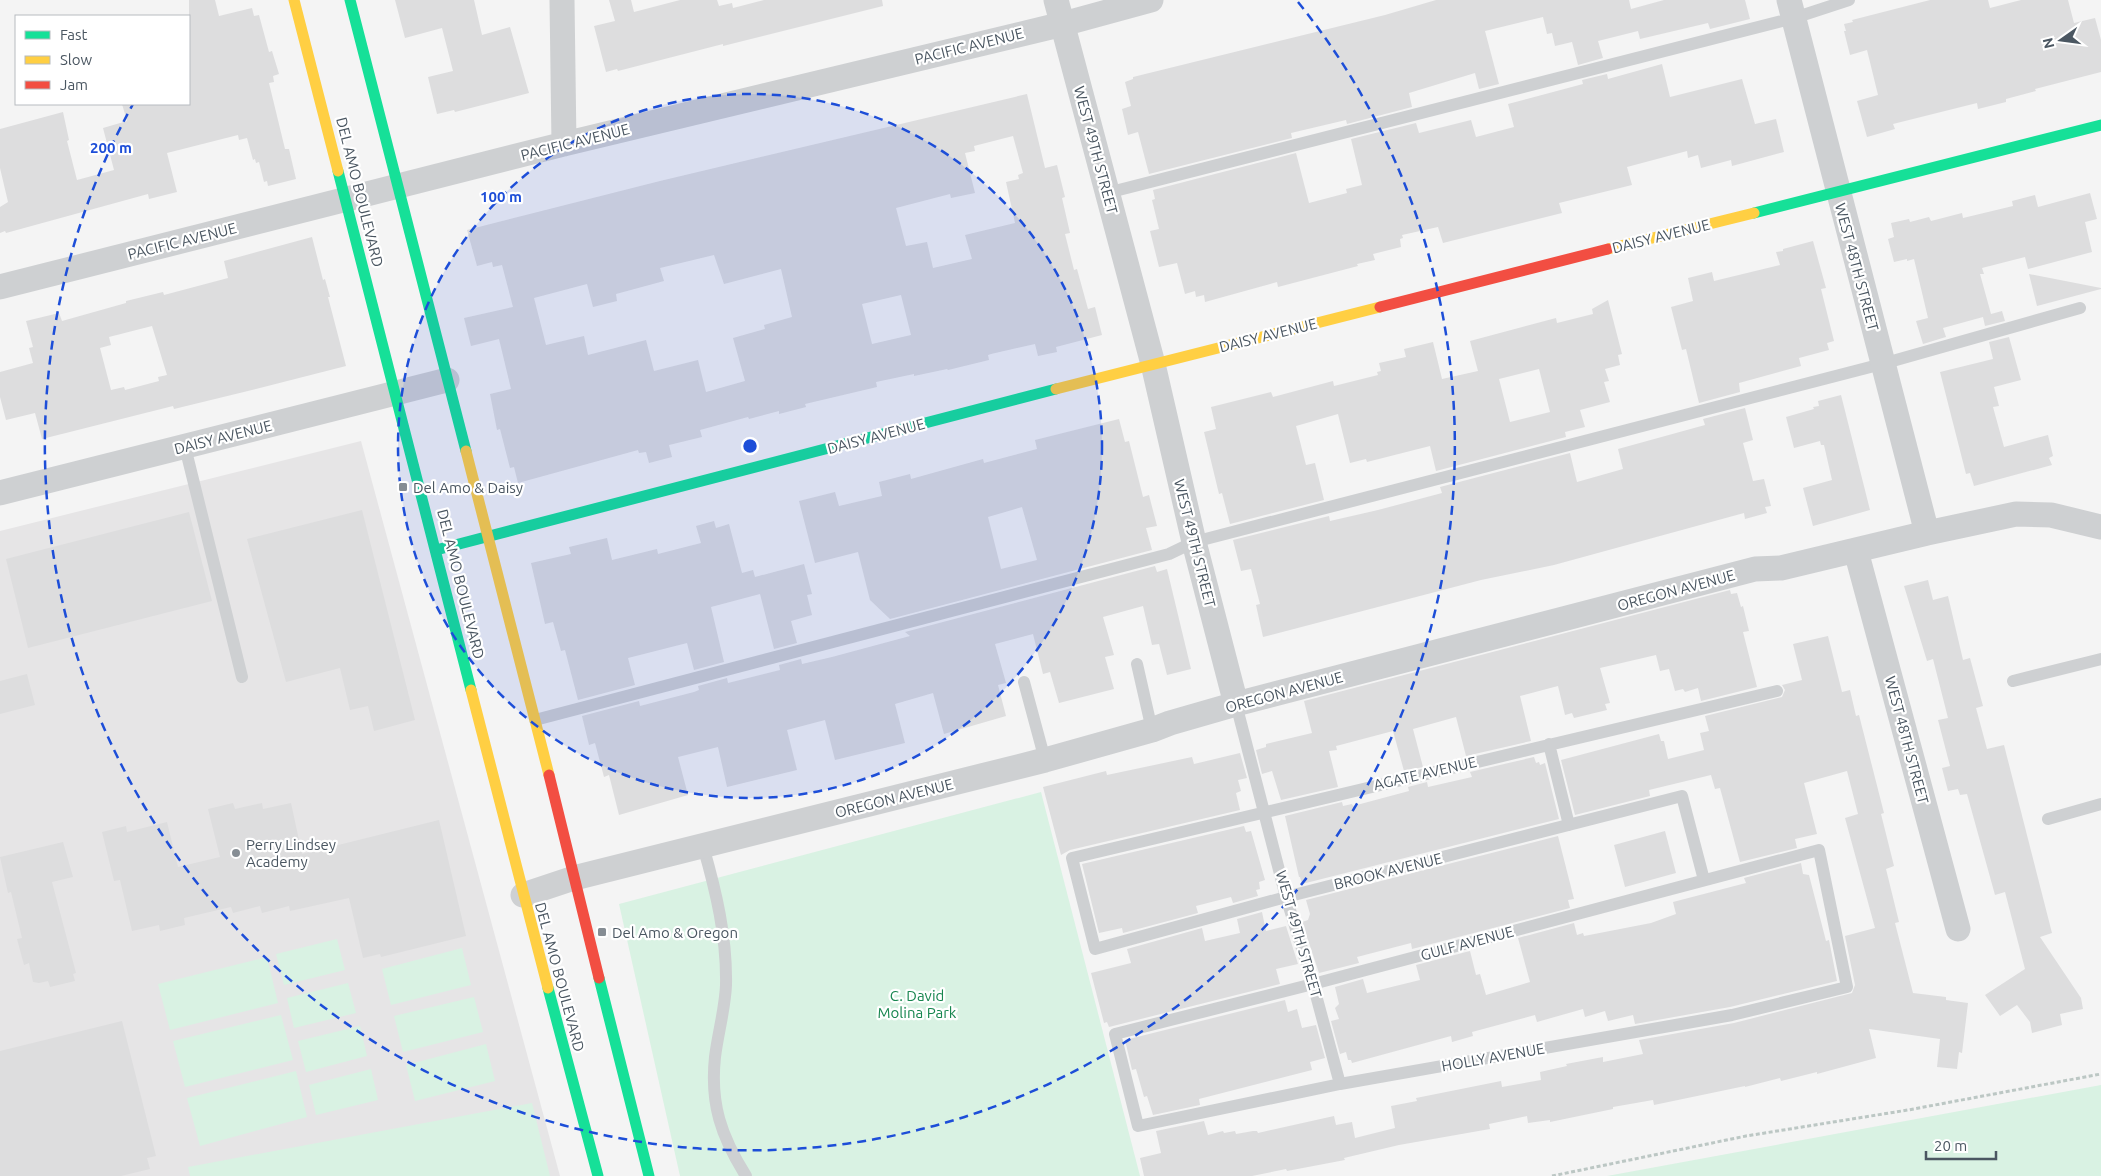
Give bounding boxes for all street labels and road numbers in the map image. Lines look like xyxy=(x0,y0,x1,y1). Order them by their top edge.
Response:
street label: PACIFIC AVENUE xyxy=(913,24,1025,68)
street label: WEST 49TH STREET xyxy=(1071,84,1121,216)
street label: DEL AMO BOULEVARD xyxy=(333,115,387,269)
street label: PACIFIC AVENUE xyxy=(519,120,631,164)
street label: WEST 48TH STREET xyxy=(1832,201,1882,333)
street label: DAISY AVENUE xyxy=(1610,216,1712,256)
street label: PACIFIC AVENUE xyxy=(126,219,238,263)
street label: DAISY AVENUE xyxy=(1217,315,1319,355)
street label: DAISY AVENUE xyxy=(825,415,927,457)
street label: DAISY AVENUE xyxy=(172,417,274,457)
street label: WEST 49TH STREET xyxy=(1171,477,1219,610)
street label: DEL AMO BOULEVARD xyxy=(434,507,488,661)
street label: OREGON AVENUE xyxy=(1615,566,1737,614)
street label: OREGON AVENUE xyxy=(1223,668,1345,716)
street label: WEST 48TH STREET xyxy=(1882,674,1932,806)
street label: AGATE AVENUE xyxy=(1372,753,1478,793)
street label: OREGON AVENUE xyxy=(833,775,955,821)
street label: BROOK AVENUE xyxy=(1332,849,1444,893)
street label: WEST 49TH STREET xyxy=(1273,868,1326,1000)
street label: DEL AMO BOULEVARD xyxy=(532,900,588,1054)
street label: GULF AVENUE xyxy=(1419,922,1515,964)
street label: HOLLY AVENUE xyxy=(1440,1040,1546,1074)

